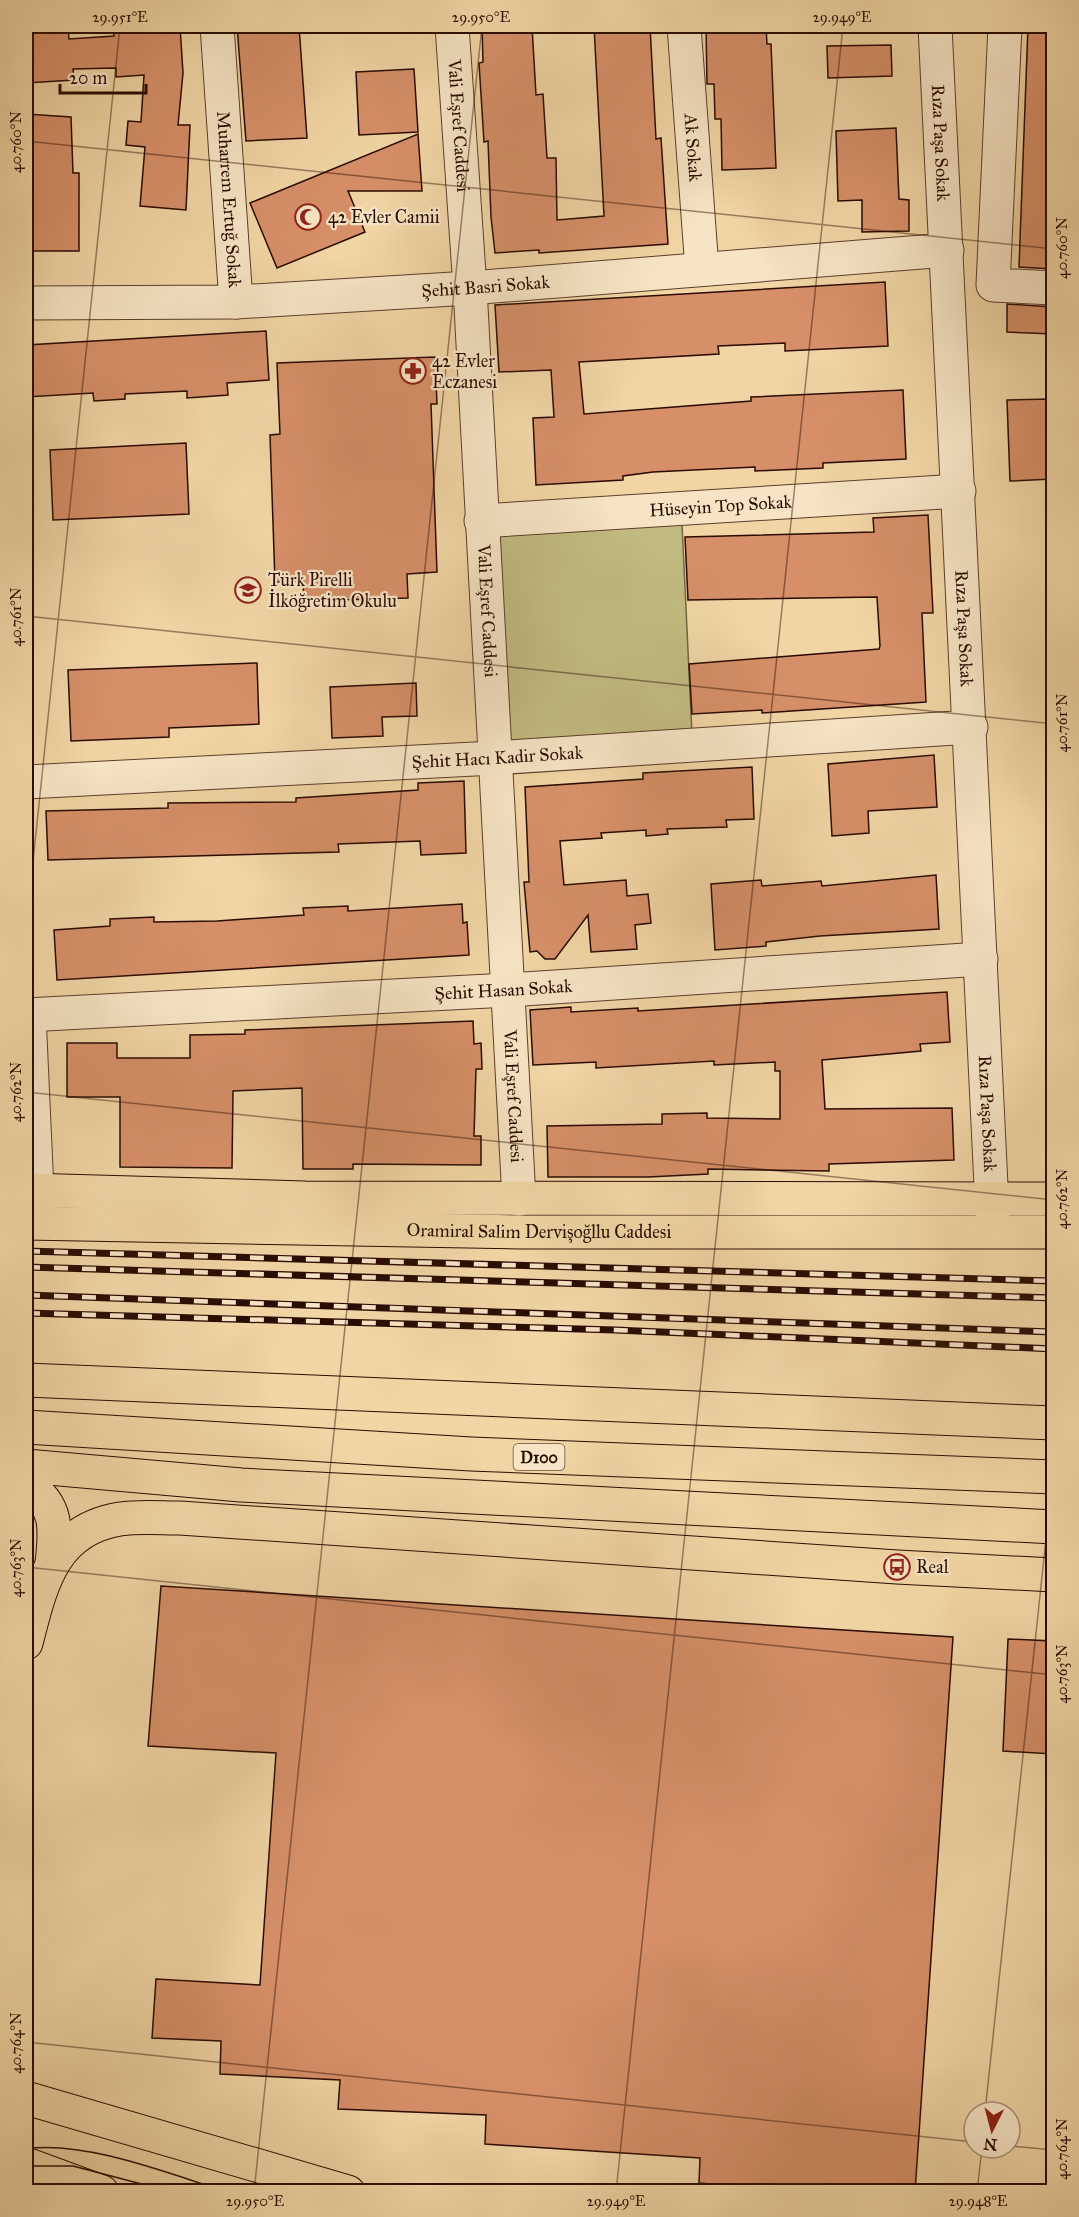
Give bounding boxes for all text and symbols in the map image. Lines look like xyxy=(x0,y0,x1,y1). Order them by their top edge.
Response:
text: 29.951°E xyxy=(92,8,148,26)
text: 29.950°E xyxy=(452,8,511,26)
text: 29.949°E xyxy=(812,8,872,26)
scale bar xyxy=(60,57,146,95)
street label: Vali Eşref Caddesi xyxy=(443,58,474,193)
text: 20 m xyxy=(69,67,107,89)
street label: Rıza Paşa Sokak xyxy=(927,84,954,202)
street label: Muharrem Ertuğ Sokak xyxy=(212,110,246,289)
text: 40.760°N xyxy=(7,111,25,173)
street label: Ak Sokak xyxy=(679,112,707,183)
mosque icon: 42 Evler Camii xyxy=(293,202,323,232)
place label: 42 Evler Camii xyxy=(328,206,440,228)
text: 40.760°N xyxy=(1053,217,1071,279)
street label: Şehit Basri Sokak xyxy=(421,271,551,302)
place label: 42 Evler Eczanesi xyxy=(432,350,497,393)
pharmacy icon: 42 Evler Eczanesi xyxy=(398,356,428,386)
street label: Hüseyin Top Sokak xyxy=(649,490,793,521)
street label: Vali Eşref Caddesi xyxy=(473,543,502,678)
place label: Türk Pirelli İlköğretim Okulu xyxy=(268,569,397,613)
street label: Rıza Paşa Sokak xyxy=(950,569,978,688)
school or university icon: Türk Pirelli İlköğretim Okulu xyxy=(233,575,263,605)
text: 40.761°N xyxy=(7,587,25,646)
text: 40.761°N xyxy=(1053,693,1071,752)
street label: Şehit Hacı Kadir Sokak xyxy=(411,741,584,773)
street label: Şehit Hasan Sokak xyxy=(434,975,573,1005)
street label: Vali Eşref Caddesi xyxy=(499,1028,528,1163)
street label: Rıza Paşa Sokak xyxy=(974,1055,1001,1173)
text: 40.762°N xyxy=(7,1061,25,1122)
text: 40.762°N xyxy=(1053,1168,1071,1229)
street label: Oramiral Salim Dervişoğllu Caddesi xyxy=(406,1219,671,1244)
road number: D100 xyxy=(514,1444,564,1470)
text: 40.763°N xyxy=(7,1538,25,1598)
bus stop icon: Real xyxy=(882,1552,912,1582)
place label: Real xyxy=(916,1556,949,1578)
text: 40.763°N xyxy=(1053,1644,1071,1704)
text: 40.764°N xyxy=(7,2012,25,2074)
north arrow xyxy=(962,2100,1022,2160)
text: 40.764°N xyxy=(1053,2118,1071,2180)
text: N xyxy=(982,2134,998,2155)
text: 29.950°E xyxy=(226,2192,285,2210)
text: 29.949°E xyxy=(586,2192,646,2210)
text: 29.948°E xyxy=(948,2192,1008,2210)

